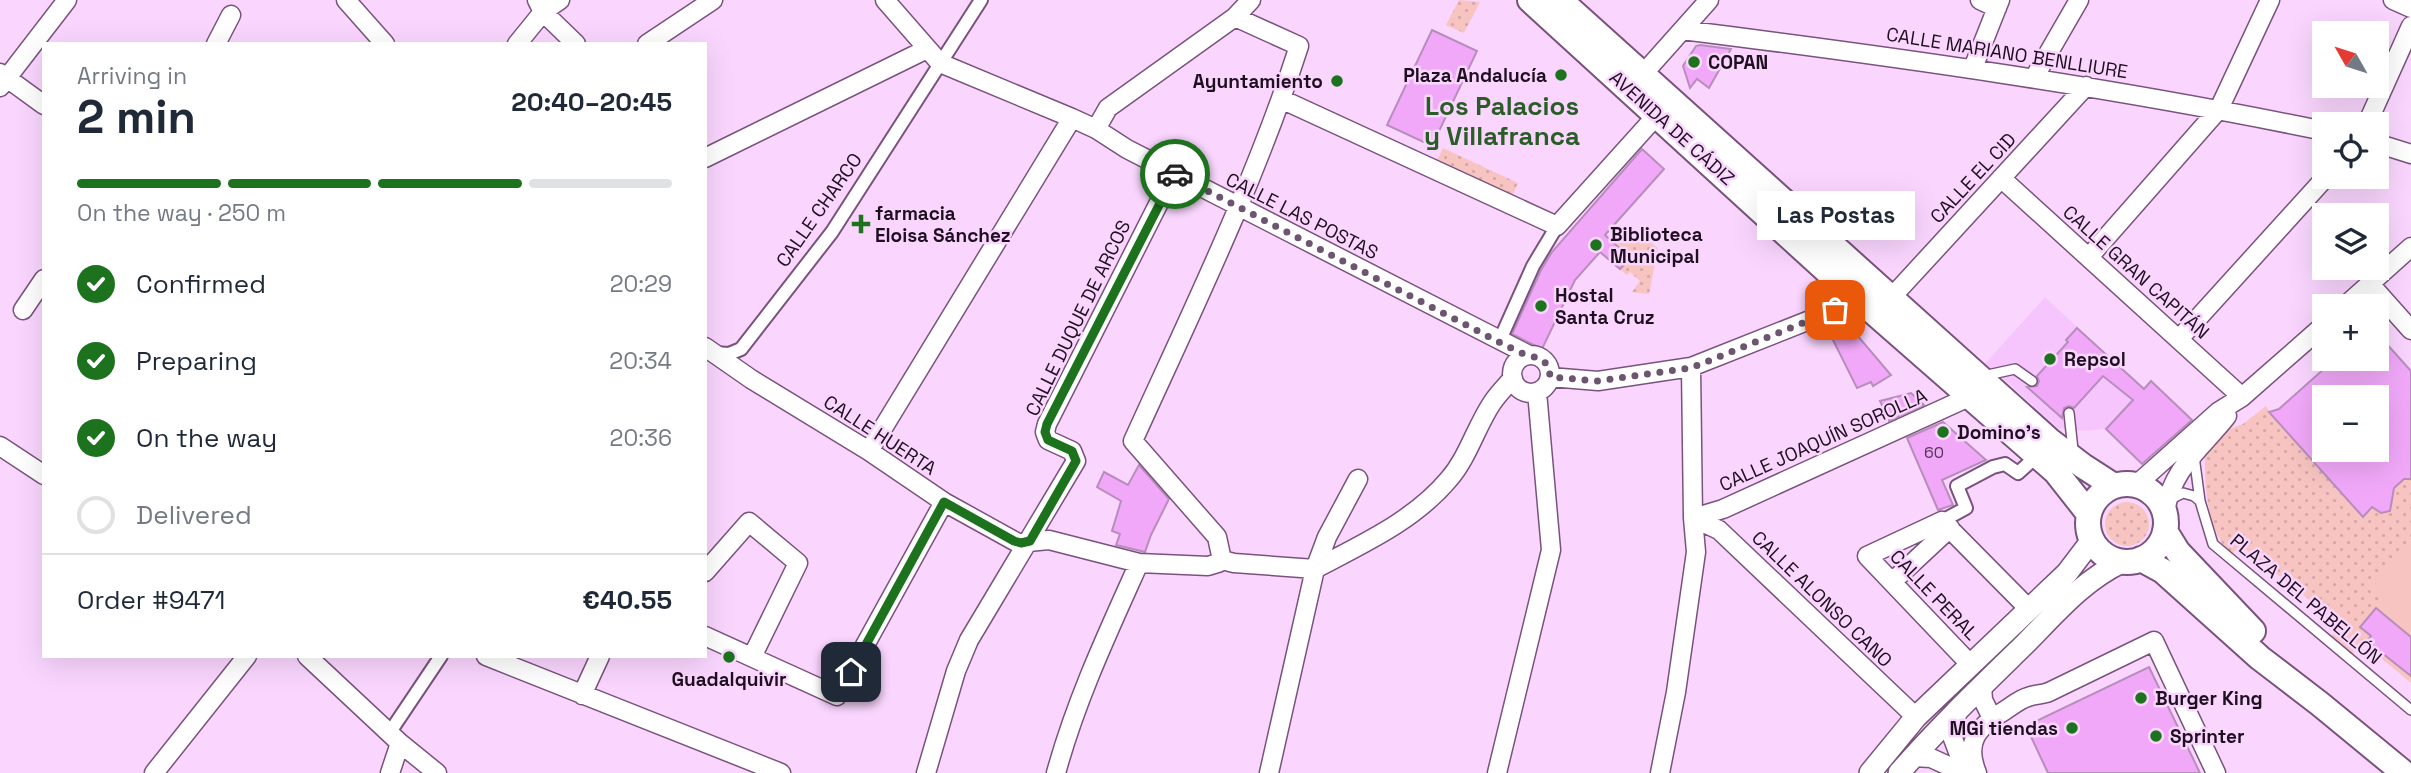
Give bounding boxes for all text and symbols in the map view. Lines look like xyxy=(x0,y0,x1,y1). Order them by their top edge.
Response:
north arrow xyxy=(2312,21,2389,98)
map controls xyxy=(2312,21,2389,462)
street label: CALLE MARIANO BENLLIURE xyxy=(1884,22,2130,84)
place label: COPAN xyxy=(1708,50,1768,75)
marker: COPAN xyxy=(1686,54,1702,70)
text: Arriving in xyxy=(77,61,187,91)
place label: Plaza Andalucía xyxy=(1403,63,1547,88)
street label: AVENIDA DE CÁDIZ xyxy=(1604,65,1740,191)
marker: Plaza Andalucía xyxy=(1553,67,1569,83)
place label: Ayuntamiento xyxy=(1193,69,1323,94)
marker: Ayuntamiento xyxy=(1329,73,1345,89)
text: 20:40–20:45 xyxy=(511,85,672,119)
text: 2 min xyxy=(77,88,196,146)
district label: Los Palacios y Villafranca xyxy=(1424,89,1580,153)
button: locate xyxy=(2312,112,2389,189)
street label: CALLE EL CID xyxy=(1925,127,2021,229)
courier xyxy=(1140,139,1210,209)
street label: CALLE CHARCO xyxy=(770,148,868,272)
icon: car xyxy=(1156,155,1194,193)
street label: CALLE LAS POSTAS xyxy=(1222,167,1382,265)
callout: Las Postas xyxy=(1756,191,1914,240)
text: On the way · 250 m xyxy=(77,198,286,228)
text: Las Postas xyxy=(1777,200,1895,230)
street label: CALLE GRAN CAPITÁN xyxy=(2057,200,2215,344)
place label: farmacia Eloisa Sánchez xyxy=(875,201,1011,248)
button: layers xyxy=(2312,203,2389,280)
marker: farmacia Eloisa Sánchez xyxy=(853,216,869,232)
street label: CALLE DUQUE DE ARCOS xyxy=(1020,216,1136,420)
place label: Biblioteca Municipal xyxy=(1610,222,1703,269)
marker: Biblioteca Municipal xyxy=(1588,237,1604,253)
icon: check xyxy=(77,265,115,303)
text: Confirmed xyxy=(136,267,266,301)
text: 20:29 xyxy=(610,269,672,299)
pin xyxy=(1805,280,1865,340)
place label: Hostal Santa Cruz xyxy=(1555,283,1655,330)
icon: bag xyxy=(1816,291,1854,329)
button: + xyxy=(2312,294,2389,371)
marker: Hostal Santa Cruz xyxy=(1533,298,1549,314)
icon: check xyxy=(77,342,115,380)
text: Preparing xyxy=(136,344,257,378)
text: 20:34 xyxy=(609,346,672,376)
place label: Repsol xyxy=(2064,347,2126,372)
marker: Repsol xyxy=(2042,351,2058,367)
street label: CALLE JOAQUÍN SOROLLA xyxy=(1715,383,1931,497)
button: − xyxy=(2312,385,2389,462)
street label: CALLE HUERTA xyxy=(819,389,941,481)
icon: check xyxy=(77,419,115,457)
place label: Domino's xyxy=(1957,420,2041,445)
text: On the way xyxy=(136,421,277,455)
text: 20:36 xyxy=(610,423,672,453)
marker: Domino's xyxy=(1935,424,1951,440)
house number: 60 xyxy=(1924,442,1944,463)
text: Delivered xyxy=(136,498,252,532)
street label: CALLE ALONSO CANO xyxy=(1746,525,1898,673)
street label: PLAZA DEL PABELLÓN xyxy=(2225,528,2387,670)
street label: CALLE PERAL xyxy=(1884,544,1984,646)
text: Order #9471 xyxy=(77,583,225,617)
text: €40.55 xyxy=(582,583,672,617)
pin xyxy=(821,642,881,702)
marker: Guadalquivir xyxy=(721,649,737,665)
icon: home xyxy=(832,653,870,691)
place label: Guadalquivir xyxy=(671,667,787,692)
place label: Burger King xyxy=(2155,686,2263,711)
marker: Burger King xyxy=(2133,690,2149,706)
place label: MGi tiendas xyxy=(1949,716,2058,741)
marker: MGi tiendas xyxy=(2064,720,2080,736)
place label: Sprinter xyxy=(2170,724,2244,749)
marker: Sprinter xyxy=(2148,728,2164,744)

